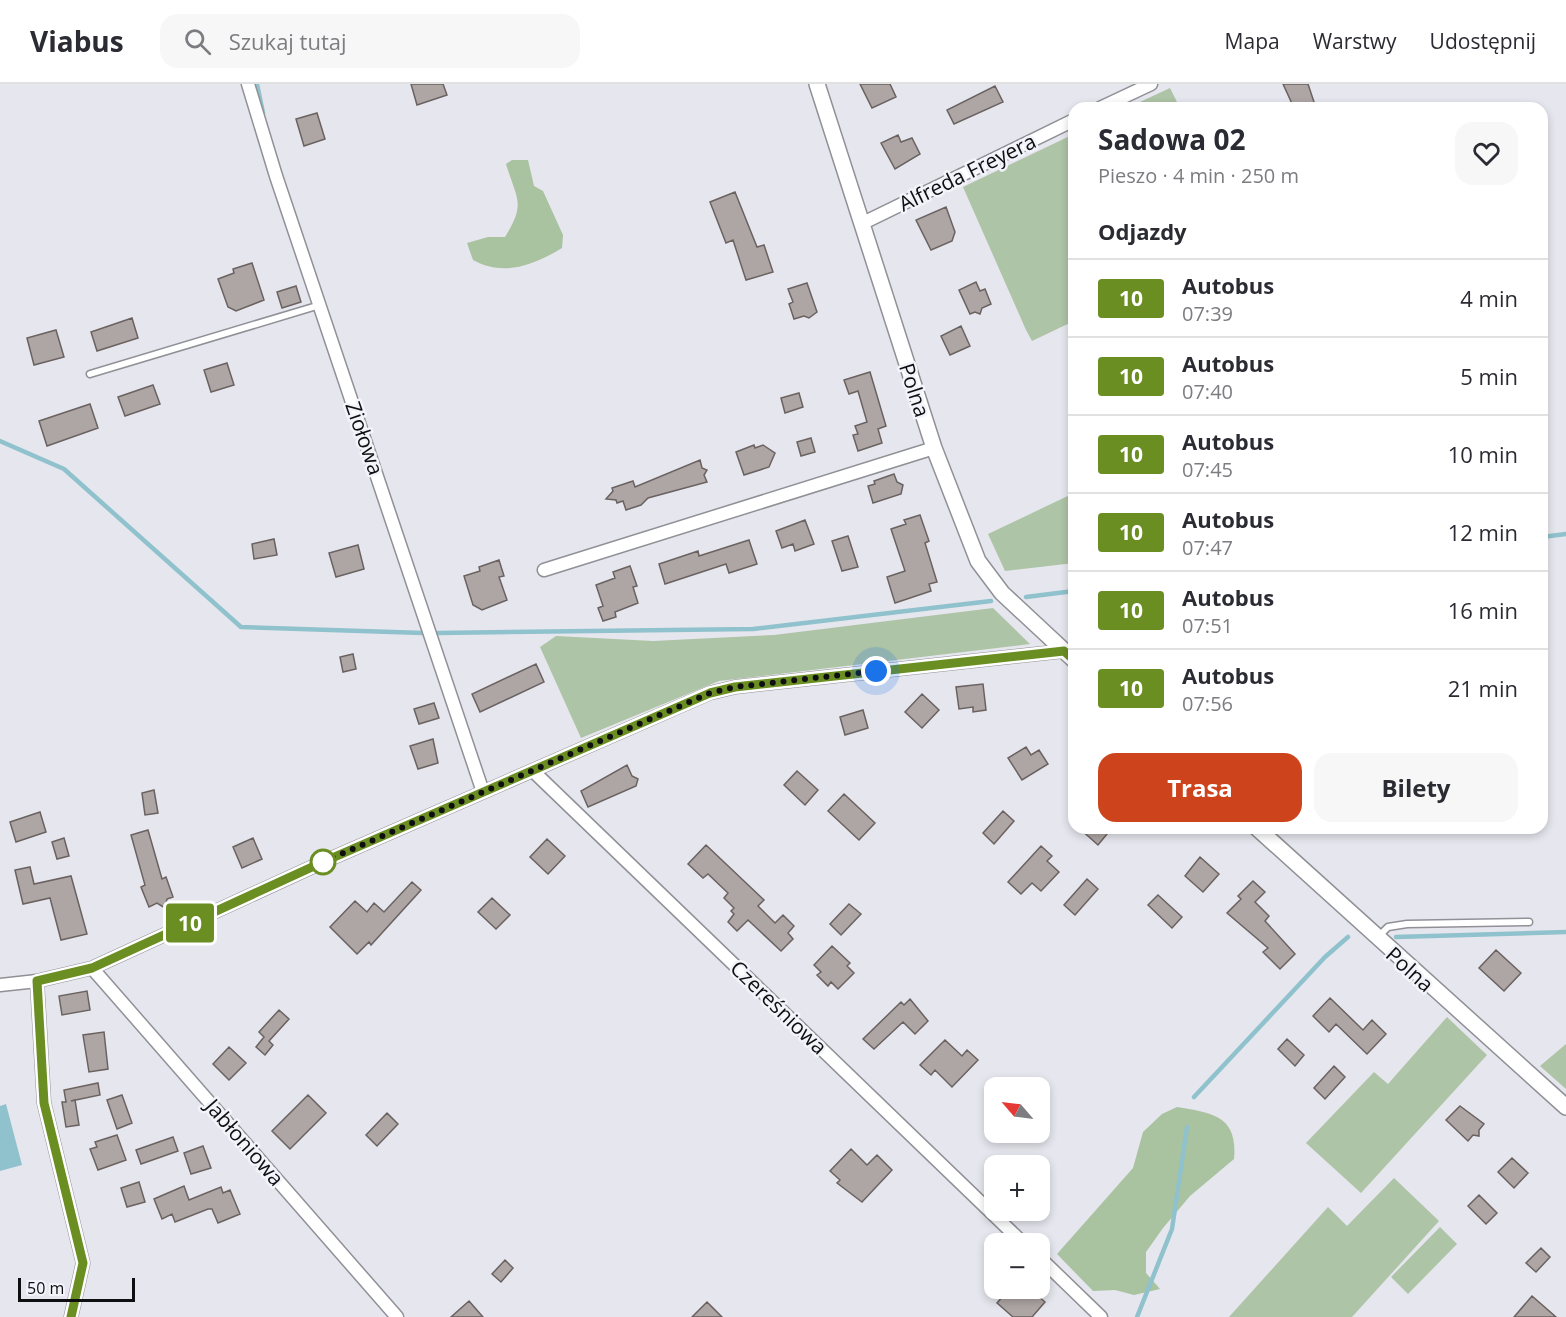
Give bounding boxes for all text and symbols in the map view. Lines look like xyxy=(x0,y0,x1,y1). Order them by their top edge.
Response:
search box xyxy=(160,14,580,68)
text: Viabus xyxy=(30,22,124,60)
icon: search xyxy=(181,25,214,58)
text: Szukaj tutaj xyxy=(229,26,347,56)
text: Mapa xyxy=(1225,27,1280,55)
text: Warstwy xyxy=(1313,27,1397,55)
text: Udostępnij xyxy=(1430,27,1536,55)
text: Sadowa 02 xyxy=(1098,120,1246,158)
button: heart xyxy=(1455,122,1518,185)
street label: Alfreda Freyera xyxy=(894,127,1040,217)
text: Pieszo · 4 min · 250 m xyxy=(1098,162,1299,189)
text: Odjazdy xyxy=(1098,216,1187,246)
text: Autobus xyxy=(1182,270,1274,300)
text: 4 min xyxy=(1460,283,1518,313)
text: 10 xyxy=(1119,284,1143,312)
text: 07:39 xyxy=(1182,300,1233,327)
text: Autobus xyxy=(1182,348,1274,378)
street label: Polna xyxy=(893,359,937,421)
text: 5 min xyxy=(1460,361,1518,391)
text: 10 xyxy=(1119,362,1143,390)
text: 07:40 xyxy=(1182,378,1233,405)
street label: Ziołowa xyxy=(339,398,391,478)
text: Autobus xyxy=(1182,426,1274,456)
text: 10 min xyxy=(1448,439,1518,469)
text: 10 xyxy=(1119,440,1143,468)
text: 07:45 xyxy=(1182,456,1233,483)
text: Autobus xyxy=(1182,504,1274,534)
text: 12 min xyxy=(1448,517,1518,547)
text: 10 xyxy=(1119,518,1143,546)
text: 07:47 xyxy=(1182,534,1233,561)
text: Autobus xyxy=(1182,582,1274,612)
text: 16 min xyxy=(1448,595,1518,625)
text: 10 xyxy=(1119,596,1143,624)
text: 07:51 xyxy=(1182,612,1233,639)
your location xyxy=(861,656,891,686)
text: Autobus xyxy=(1182,660,1274,690)
text: 21 min xyxy=(1448,673,1518,703)
text: 10 xyxy=(1119,674,1143,702)
text: 07:56 xyxy=(1182,690,1233,717)
button: Trasa xyxy=(1098,753,1302,822)
button: Bilety xyxy=(1314,753,1518,822)
unlabelled marker xyxy=(310,849,336,875)
line badge: 10 xyxy=(163,904,217,942)
text: 10 xyxy=(178,909,202,937)
street label: Polna xyxy=(1380,940,1440,998)
street label: Czereśniowa xyxy=(725,954,833,1060)
north arrow xyxy=(984,1077,1050,1143)
map controls xyxy=(984,1077,1050,1299)
street label: Jabłoniowa xyxy=(198,1091,291,1192)
button: + xyxy=(984,1155,1050,1221)
button: − xyxy=(984,1233,1050,1299)
scale bar xyxy=(18,1275,135,1302)
text: 50 m xyxy=(27,1277,64,1299)

